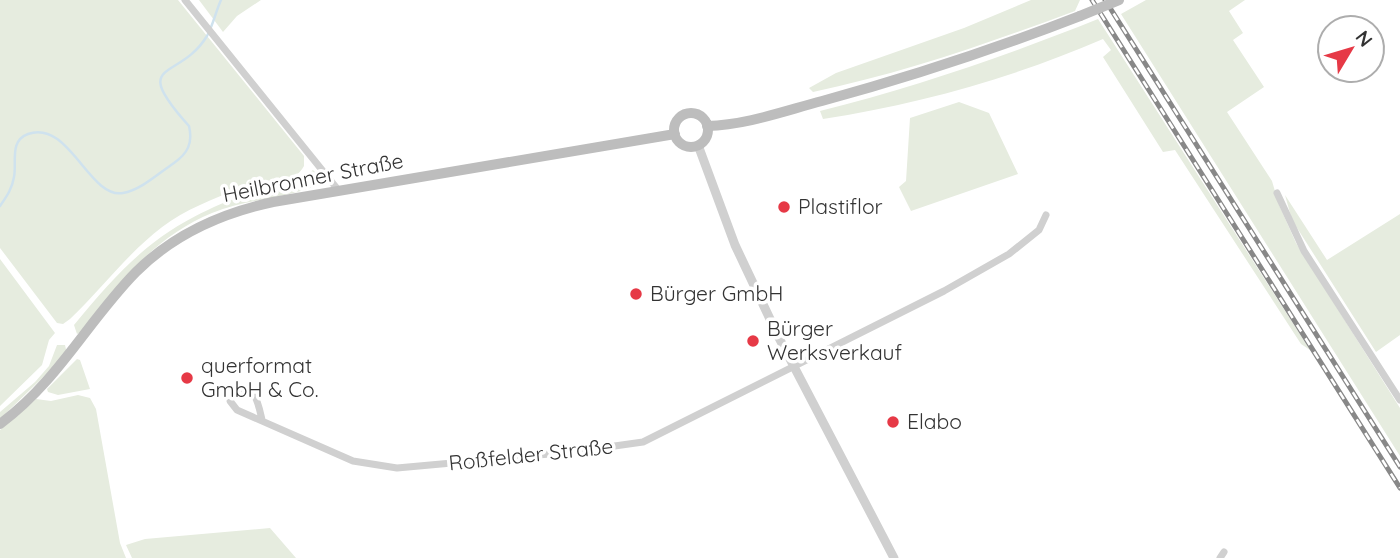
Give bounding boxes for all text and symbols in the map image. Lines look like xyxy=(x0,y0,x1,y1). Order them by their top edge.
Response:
north arrow xyxy=(1316,14,1386,84)
text: N xyxy=(1351,26,1378,51)
street label: Heilbronner Straße xyxy=(220,147,405,207)
place label: Plastiflor xyxy=(798,193,883,219)
marker: Plastiflor xyxy=(776,199,792,215)
place label: Bürger GmbH xyxy=(650,280,783,306)
marker: Bürger GmbH xyxy=(628,286,644,302)
place label: Bürger Werksverkauf xyxy=(767,315,902,365)
marker: Bürger Werksverkauf xyxy=(745,333,761,349)
place label: querformat GmbH & Co. xyxy=(201,352,319,402)
marker: querformat GmbH & Co. xyxy=(179,370,195,386)
place label: Elabo xyxy=(907,408,962,434)
marker: Elabo xyxy=(885,414,901,430)
street label: Roßfelder Straße xyxy=(447,432,614,476)

